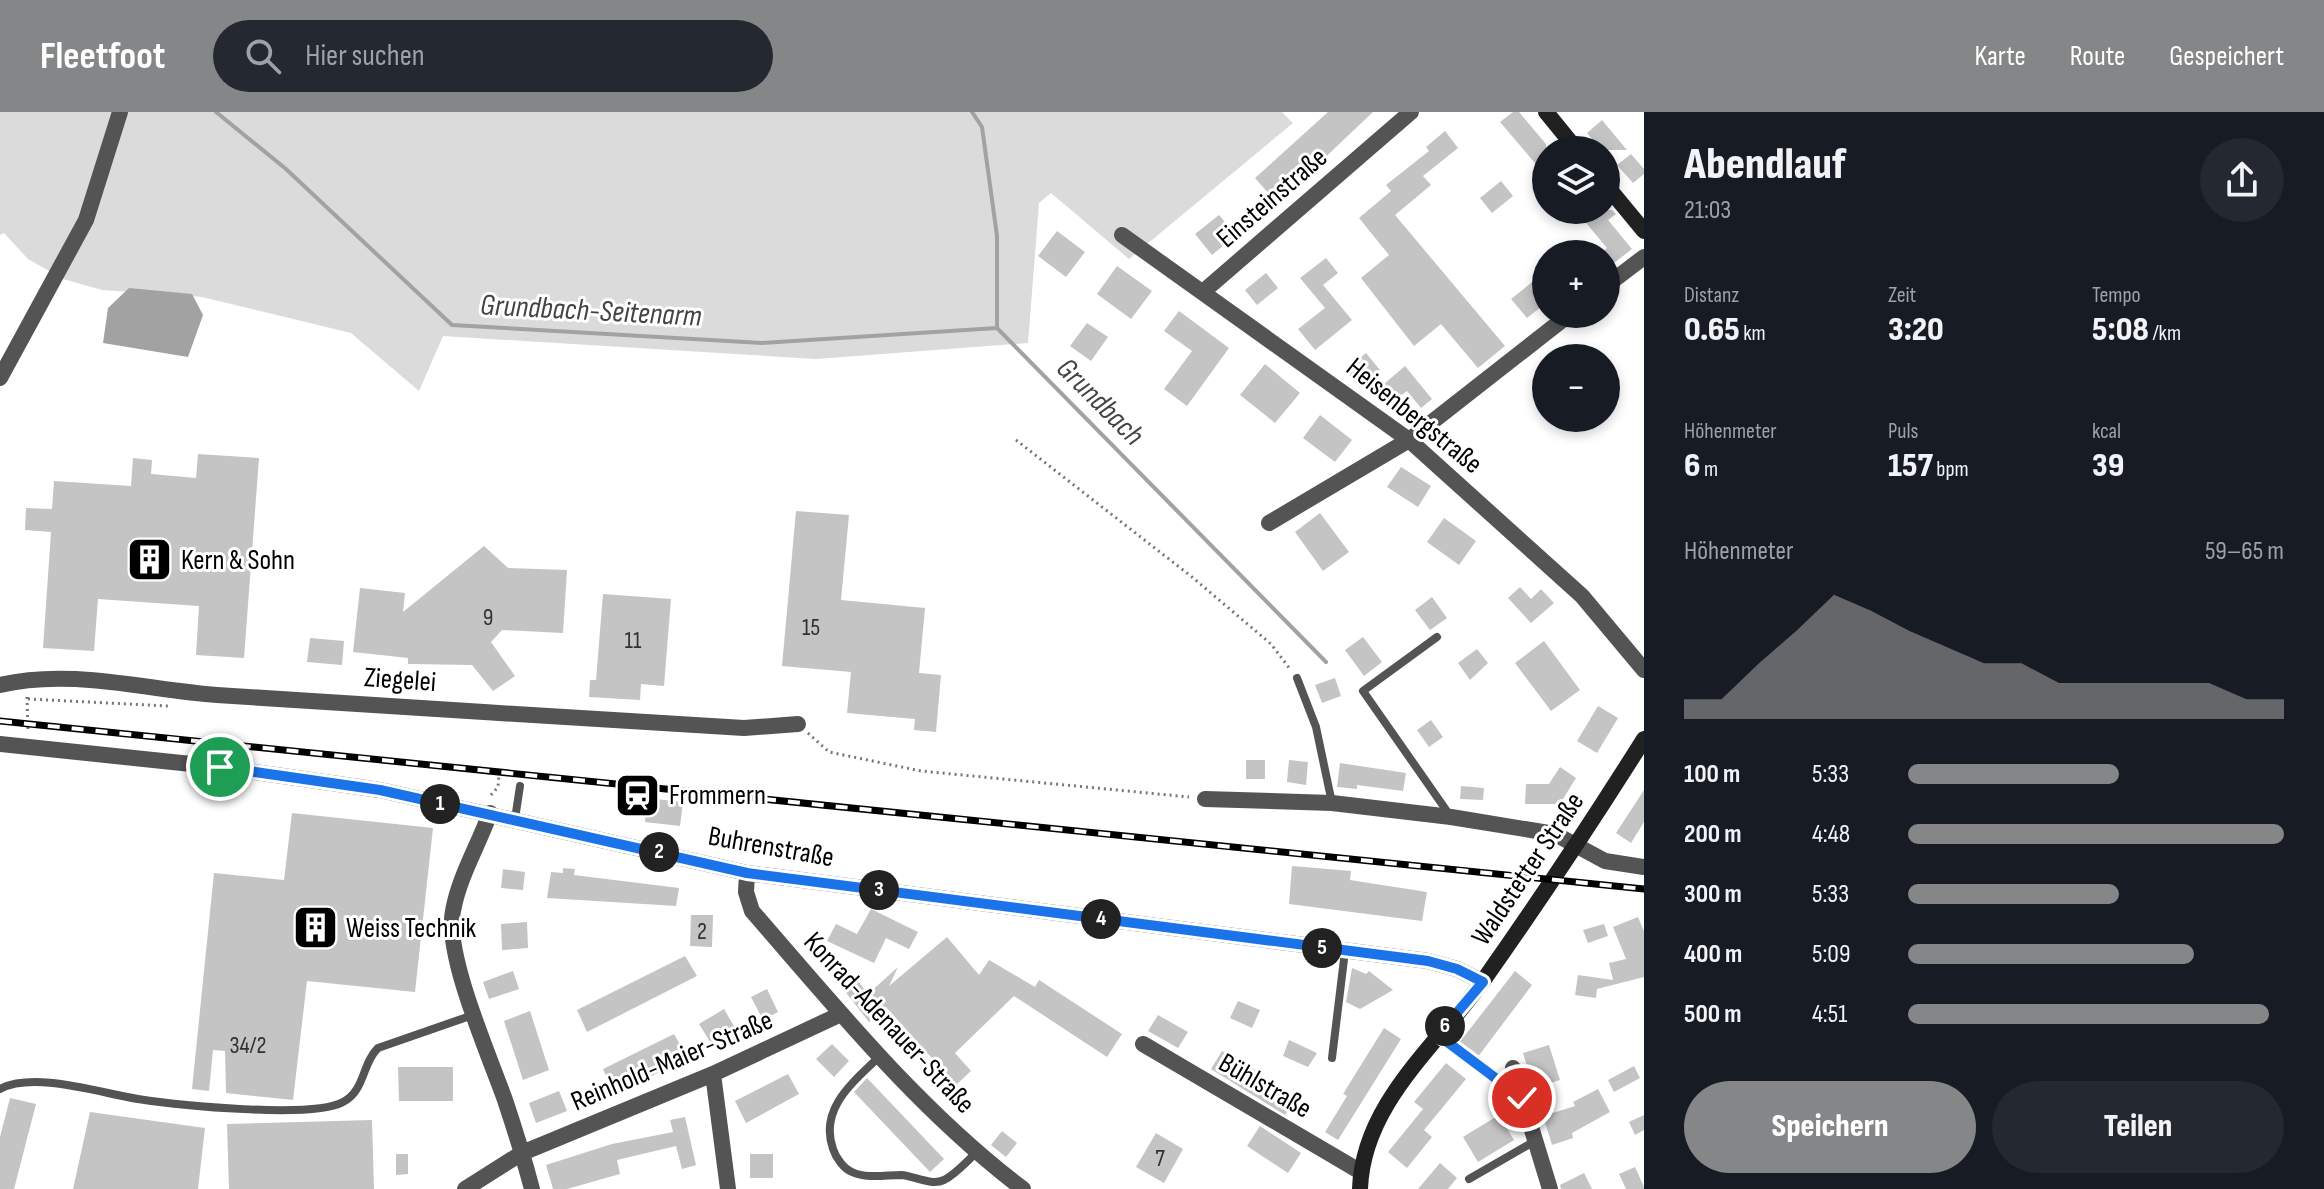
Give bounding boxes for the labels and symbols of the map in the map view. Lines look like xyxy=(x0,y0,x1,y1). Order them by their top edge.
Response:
street label: Einsteinstraße xyxy=(1210,141,1334,255)
water label: Grundbach-Seitenarm xyxy=(479,287,703,335)
water label: Grundbach xyxy=(1049,351,1151,453)
street label: Heisenbergstraße xyxy=(1339,351,1489,481)
building icon: Kern & Sohn xyxy=(126,536,174,584)
place label: Kern & Sohn xyxy=(181,544,295,577)
house number: 9 xyxy=(483,603,493,632)
house number: 15 xyxy=(802,613,820,642)
house number: 11 xyxy=(625,626,642,655)
street label: Ziegelei xyxy=(363,661,437,699)
pin xyxy=(186,733,254,801)
station icon: Frommern xyxy=(614,771,662,819)
place label: Frommern xyxy=(669,779,766,812)
pin: 1 xyxy=(420,784,460,824)
street label: Waldstetter Straße xyxy=(1465,786,1591,952)
street label: Buhrenstraße xyxy=(706,820,836,874)
pin: 2 xyxy=(639,832,679,872)
pin: 3 xyxy=(859,870,899,910)
pin: 4 xyxy=(1081,899,1121,939)
building icon: Weiss Technik xyxy=(291,904,339,952)
place label: Weiss Technik xyxy=(346,912,477,945)
house number: 2 xyxy=(697,917,707,946)
street label: Konrad-Adenauer-Straße xyxy=(797,926,981,1120)
pin: 5 xyxy=(1302,928,1342,968)
street label: Reinhold-Maier-Straße xyxy=(566,1004,778,1118)
pin: 6 xyxy=(1425,1006,1465,1046)
house number: 34/2 xyxy=(229,1031,267,1060)
street label: Bühlstraße xyxy=(1213,1046,1317,1126)
pin xyxy=(1488,1064,1556,1132)
house number: 7 xyxy=(1155,1144,1165,1173)

